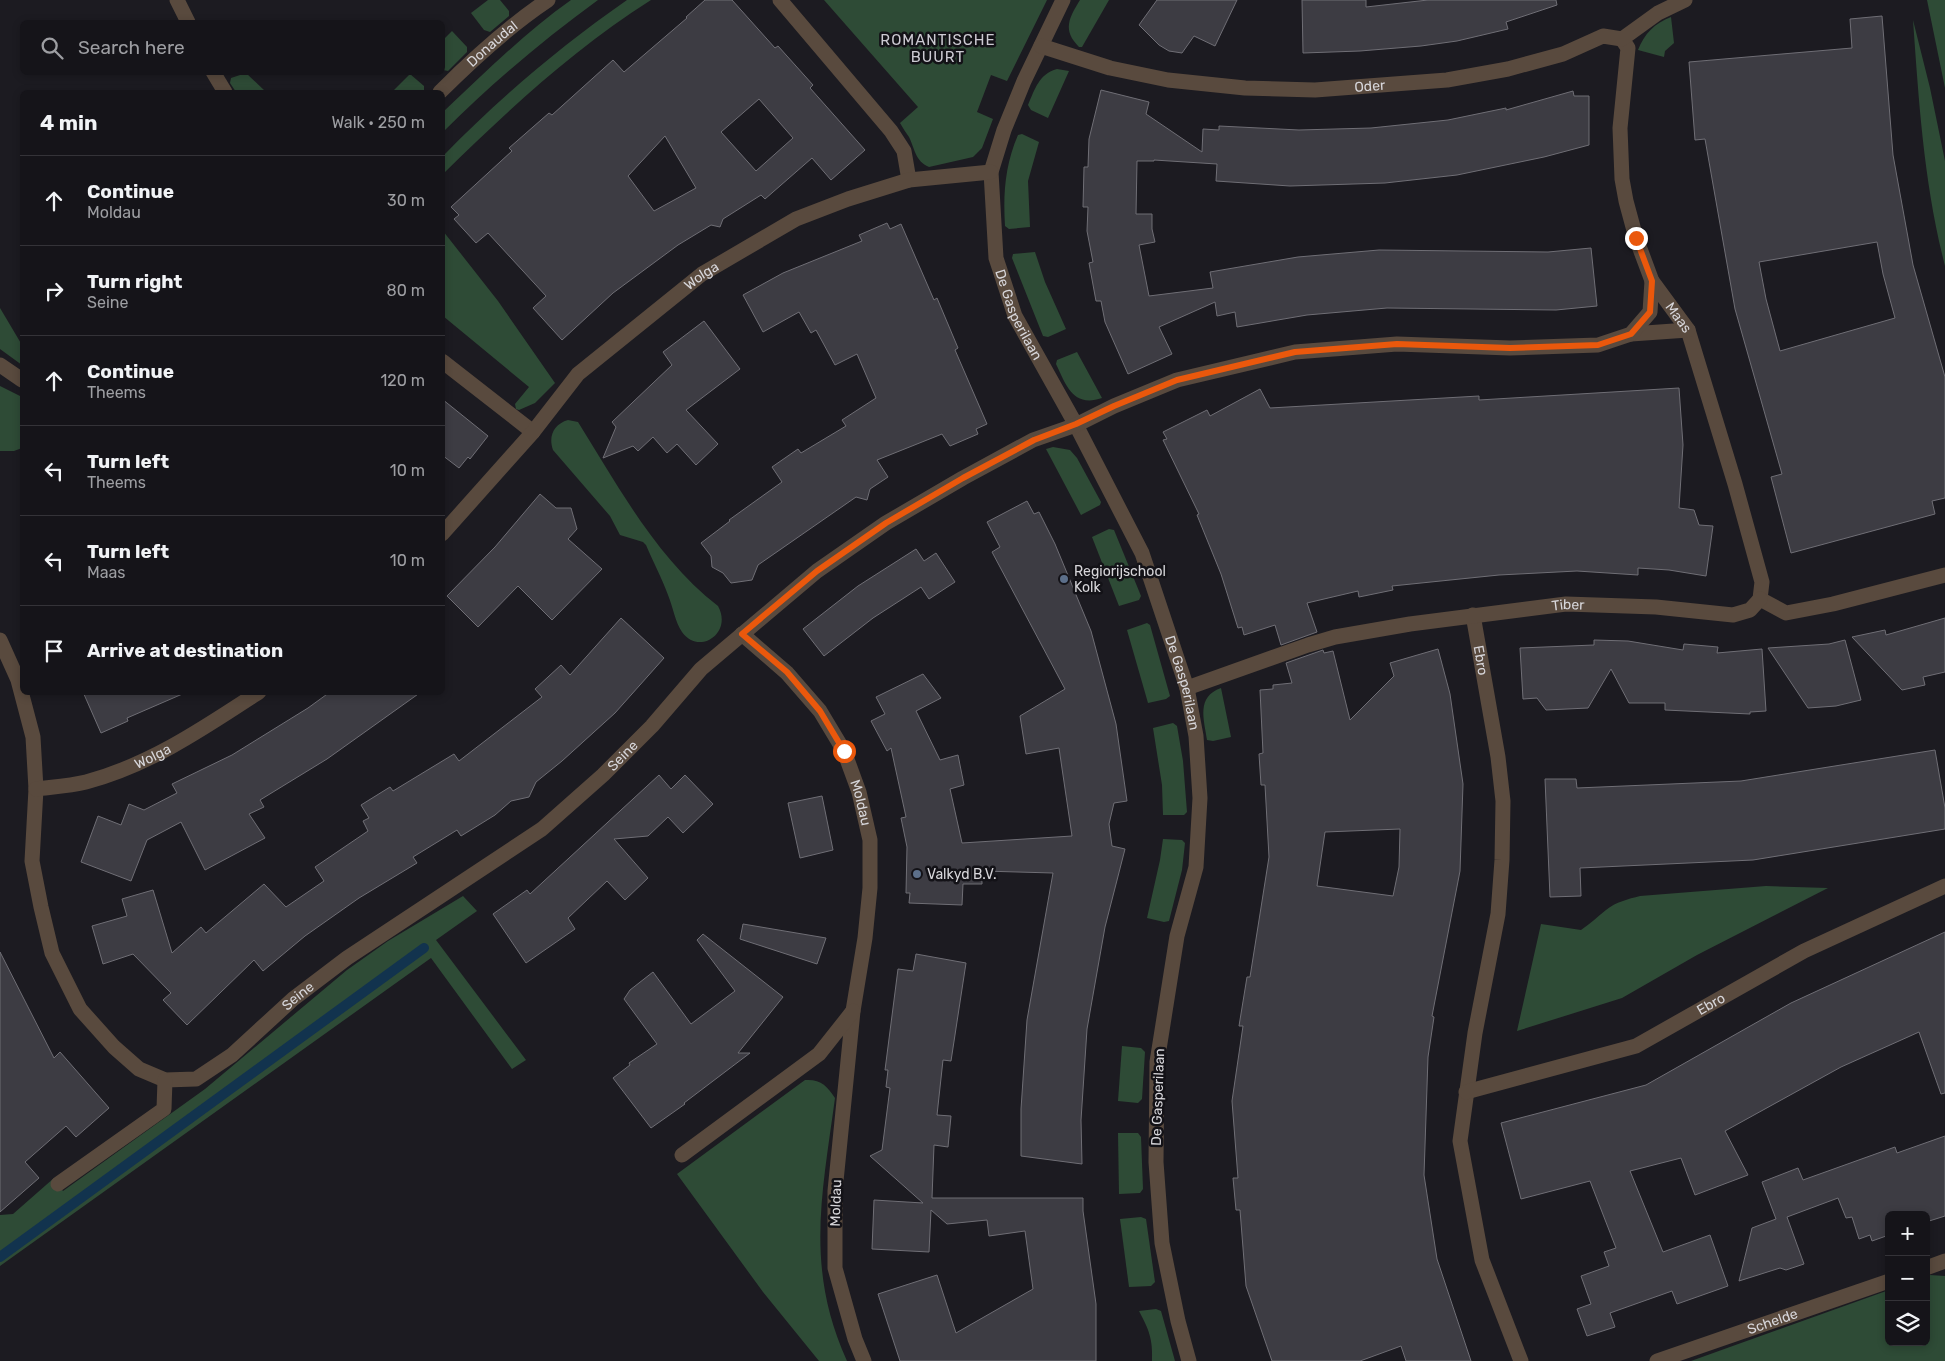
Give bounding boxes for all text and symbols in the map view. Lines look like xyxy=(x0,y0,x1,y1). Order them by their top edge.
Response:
street label: Donaudal xyxy=(463,17,521,70)
search box xyxy=(20,20,445,75)
district label: ROMANTISCHE BUURT xyxy=(880,31,996,66)
icon: search xyxy=(38,34,66,62)
text: Search here xyxy=(78,36,185,59)
street label: Oder xyxy=(1354,76,1387,95)
text: 4 min xyxy=(40,110,98,135)
text: Walk · 250 m xyxy=(331,113,425,132)
text: Continue xyxy=(87,180,174,203)
icon: ahead xyxy=(40,187,68,215)
text: 30 m xyxy=(387,191,425,210)
text: Moldau xyxy=(87,203,141,222)
route end xyxy=(1625,227,1648,250)
street label: Wolga xyxy=(681,258,722,294)
street label: De Gasperilaan xyxy=(992,267,1046,363)
text: Turn right xyxy=(87,270,182,293)
icon: right xyxy=(40,277,68,305)
text: 80 m xyxy=(387,281,425,300)
text: Seine xyxy=(87,293,128,312)
street label: Maas xyxy=(1662,299,1696,336)
text: Continue xyxy=(87,360,174,383)
icon: ahead xyxy=(40,367,68,395)
text: 120 m xyxy=(380,371,425,390)
text: Theems xyxy=(87,383,146,402)
text: Turn left xyxy=(87,450,169,473)
icon: left xyxy=(40,457,68,485)
text: 10 m xyxy=(390,461,425,480)
text: Theems xyxy=(87,473,146,492)
text: Turn left xyxy=(87,540,169,563)
icon: left xyxy=(40,547,68,575)
text: 10 m xyxy=(390,551,425,570)
text: Maas xyxy=(87,563,126,582)
place label: Regiorijschool Kolk xyxy=(1074,563,1166,596)
marker: Regiorijschool Kolk xyxy=(1058,573,1070,585)
street label: Tiber xyxy=(1551,595,1585,614)
street label: De Gasperilaan xyxy=(1162,633,1203,731)
icon: arrive xyxy=(40,637,68,665)
text: Arrive at destination xyxy=(87,639,283,662)
street label: Ebro xyxy=(1470,644,1492,677)
street label: Seine xyxy=(604,737,641,774)
street label: Wolga xyxy=(132,740,174,772)
route start xyxy=(833,740,856,763)
street label: Moldau xyxy=(847,777,875,827)
place label: Valkyd B.V. xyxy=(927,866,997,883)
marker: Valkyd B.V. xyxy=(911,868,923,880)
street label: Seine xyxy=(278,978,317,1014)
street label: Ebro xyxy=(1693,989,1728,1019)
street label: De Gasperilaan xyxy=(1148,1048,1168,1146)
street label: Moldau xyxy=(827,1179,845,1227)
map controls xyxy=(1885,1211,1930,1346)
button: + xyxy=(1885,1211,1930,1256)
button: − xyxy=(1885,1256,1930,1301)
button: layers xyxy=(1885,1301,1930,1346)
street label: Schelde xyxy=(1745,1305,1800,1338)

